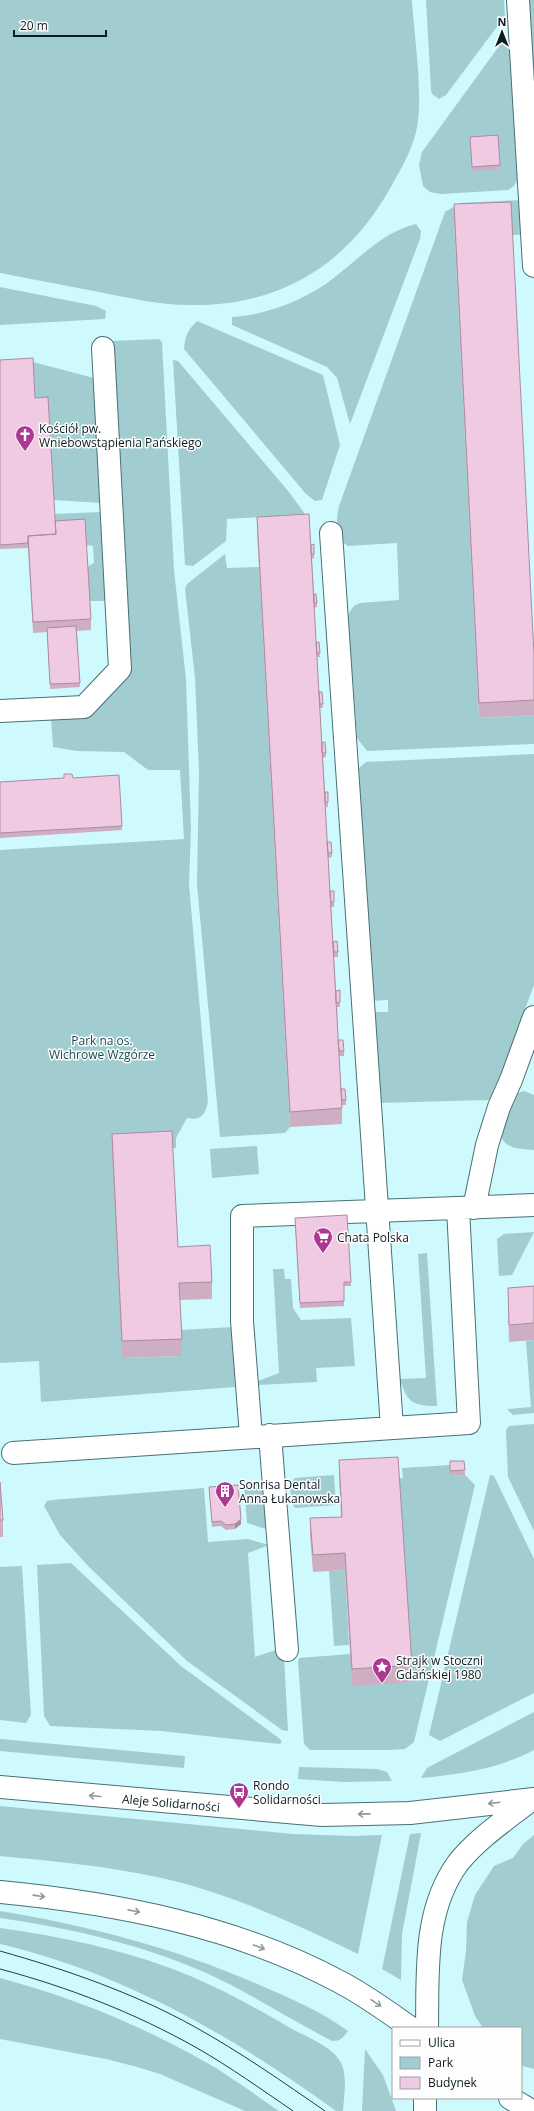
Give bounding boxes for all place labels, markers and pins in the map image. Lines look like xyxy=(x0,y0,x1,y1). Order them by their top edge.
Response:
place label: Kościół pw. Wniebowstąpienia Pańskiego xyxy=(39,420,202,451)
church icon: Kościół pw. Wniebowstąpienia Pańskiego xyxy=(14,424,36,452)
supermarket icon: Chata Polska xyxy=(312,1226,334,1254)
place label: Chata Polska xyxy=(337,1229,409,1246)
place label: Sonrisa Dental Anna Łukanowska xyxy=(239,1476,340,1507)
building icon: Sonrisa Dental Anna Łukanowska xyxy=(214,1480,236,1508)
place label: Strajk w Stoczni Gdańskiej 1980 xyxy=(396,1652,483,1683)
place icon: Strajk w Stoczni Gdańskiej 1980 xyxy=(371,1656,393,1684)
place label: Rondo Solidarności xyxy=(253,1777,321,1808)
bus stop icon: Rondo Solidarności xyxy=(228,1781,250,1809)

